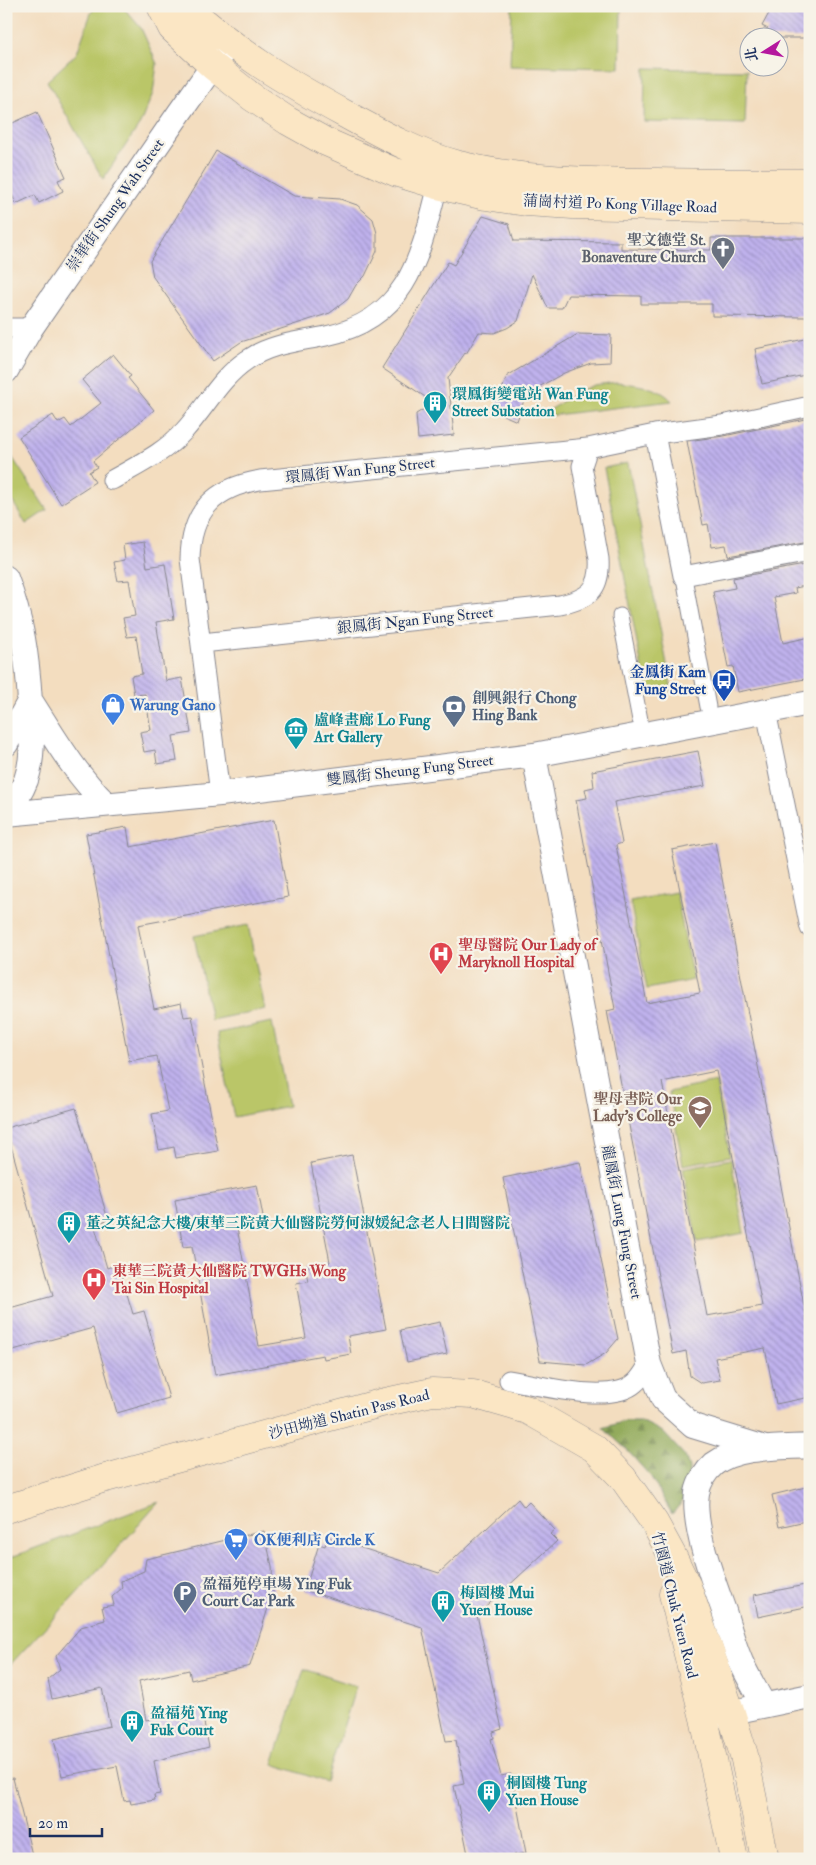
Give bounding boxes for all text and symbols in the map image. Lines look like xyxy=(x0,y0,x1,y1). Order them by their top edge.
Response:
north arrow xyxy=(738,28,788,78)
text: 北 xyxy=(742,46,761,63)
street label: 崇華街 Shung Wah Street xyxy=(62,135,168,275)
street label: 蒲崗村道 Po Kong Village Road xyxy=(523,192,718,217)
place label: 聖文德堂 St. Bonaventure Church xyxy=(581,231,706,267)
church icon: 聖文德堂 St. Bonaventure Church xyxy=(710,236,736,270)
place label: 環鳳街變電站 Wan Fung Street Substation xyxy=(452,385,609,421)
building icon: 環鳳街變電站 Wan Fung Street Substation xyxy=(422,390,448,424)
street label: 環鳳街 Wan Fung Street xyxy=(284,453,436,488)
street label: 銀鳳街 Ngan Fung Street xyxy=(336,603,494,638)
place label: 金鳳街 Kam Fung Street xyxy=(630,663,706,700)
bus stop icon: 金鳳街 Kam Fung Street xyxy=(711,668,737,702)
place label: 創興銀行 Chong Hing Bank xyxy=(472,689,577,726)
shop icon: Warung Gano xyxy=(100,692,126,726)
bank icon: 創興銀行 Chong Hing Bank xyxy=(441,694,467,728)
place label: Warung Gano xyxy=(129,696,216,716)
place label: 盧峰畫廊 Lo Fung Art Gallery xyxy=(313,711,431,748)
museum icon: 盧峰畫廊 Lo Fung Art Gallery xyxy=(283,716,309,750)
street label: 雙鳳街 Sheung Fung Street xyxy=(326,751,495,790)
place label: 聖母醫院 Our Lady of Maryknoll Hospital xyxy=(457,936,599,973)
hospital icon: 聖母醫院 Our Lady of Maryknoll Hospital xyxy=(428,941,454,975)
place label: 聖母書院 Our Lady's College xyxy=(593,1090,683,1127)
school or university icon: 聖母書院 Our Lady's College xyxy=(687,1095,713,1129)
street label: 龍鳳街 Lung Fung Street xyxy=(597,1144,646,1301)
building icon: 董之英紀念大樓/東華三院黃大仙醫院勞何淑媛紀念老人日間醫院 xyxy=(56,1210,82,1244)
place label: 董之英紀念大樓/東華三院黃大仙醫院勞何淑媛紀念老人日間醫院 xyxy=(86,1214,510,1233)
place label: 東華三院黃大仙醫院 TWGHs Wong Tai Sin Hospital xyxy=(111,1262,347,1299)
hospital icon: 東華三院黃大仙醫院 TWGHs Wong Tai Sin Hospital xyxy=(81,1267,107,1301)
street label: 沙田坳道 Shatin Pass Road xyxy=(267,1385,432,1444)
supermarket icon: OK便利店 Circle K xyxy=(223,1527,249,1561)
street label: 竹園道 Chuk Yuen Road xyxy=(647,1530,702,1681)
place label: OK便利店 Circle K xyxy=(254,1531,375,1550)
place label: 盈福苑停車場 Ying Fuk Court Car Park xyxy=(202,1575,352,1611)
parking icon: 盈福苑停車場 Ying Fuk Court Car Park xyxy=(172,1580,198,1614)
place label: 梅園樓 Mui Yuen House xyxy=(459,1584,534,1620)
building icon: 梅園樓 Mui Yuen House xyxy=(430,1589,456,1623)
place label: 盈福苑 Ying Fuk Court xyxy=(150,1704,228,1740)
building icon: 盈福苑 Ying Fuk Court xyxy=(119,1709,145,1743)
place label: 桐園樓 Tung Yuen House xyxy=(505,1774,587,1810)
building icon: 桐園樓 Tung Yuen House xyxy=(476,1779,502,1813)
scale bar xyxy=(30,1805,102,1837)
text: 20 m xyxy=(38,1814,68,1833)

